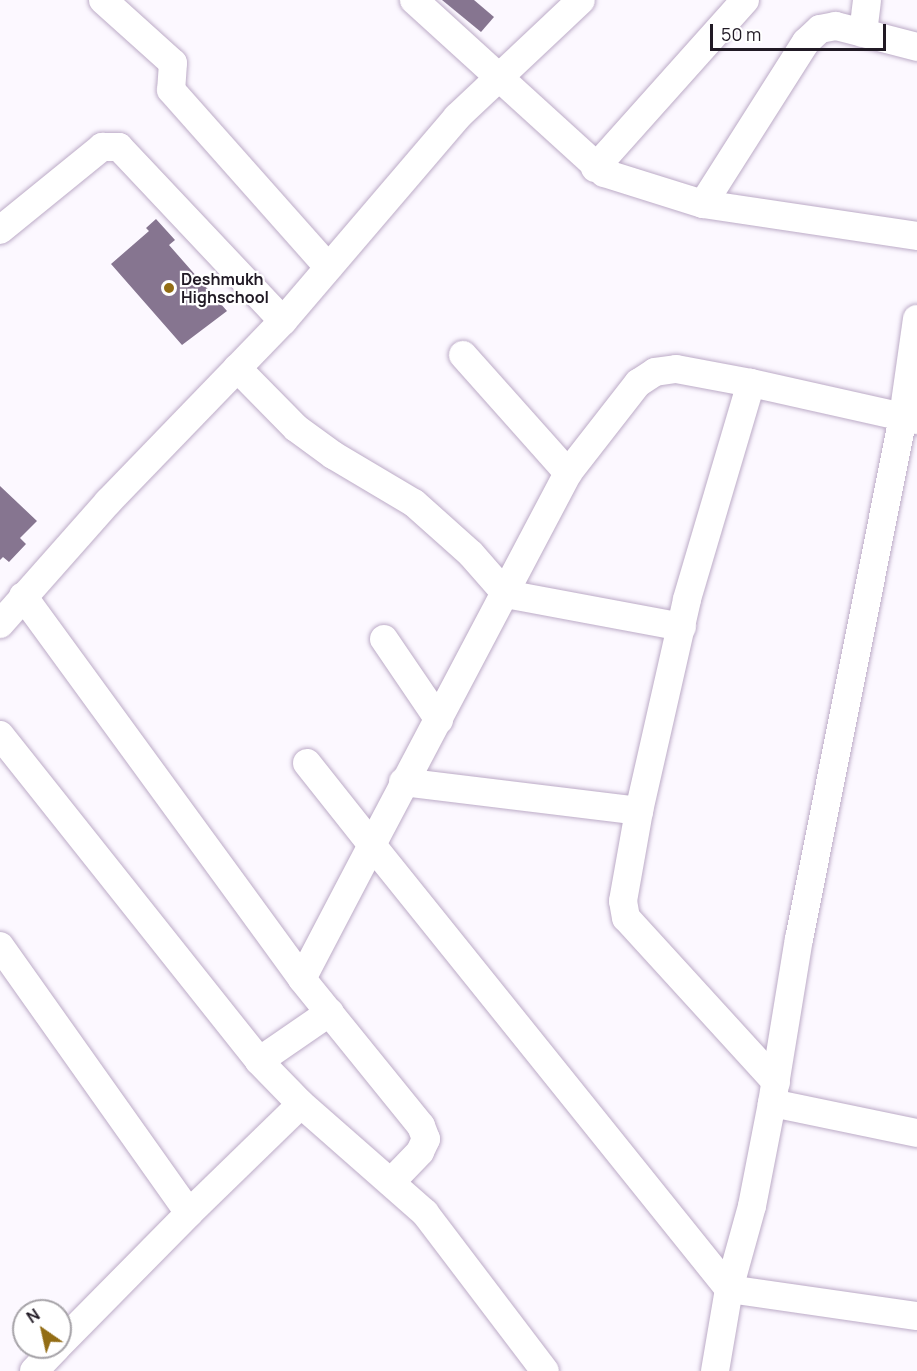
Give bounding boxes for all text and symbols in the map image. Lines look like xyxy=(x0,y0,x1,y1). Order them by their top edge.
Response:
scale bar xyxy=(713,12,888,50)
text: 50 m xyxy=(721,22,761,46)
place label: Deshmukh Highschool xyxy=(181,269,269,307)
marker: Deshmukh Highschool xyxy=(162,281,176,295)
north arrow xyxy=(12,1299,72,1359)
text: N xyxy=(22,1303,44,1328)

